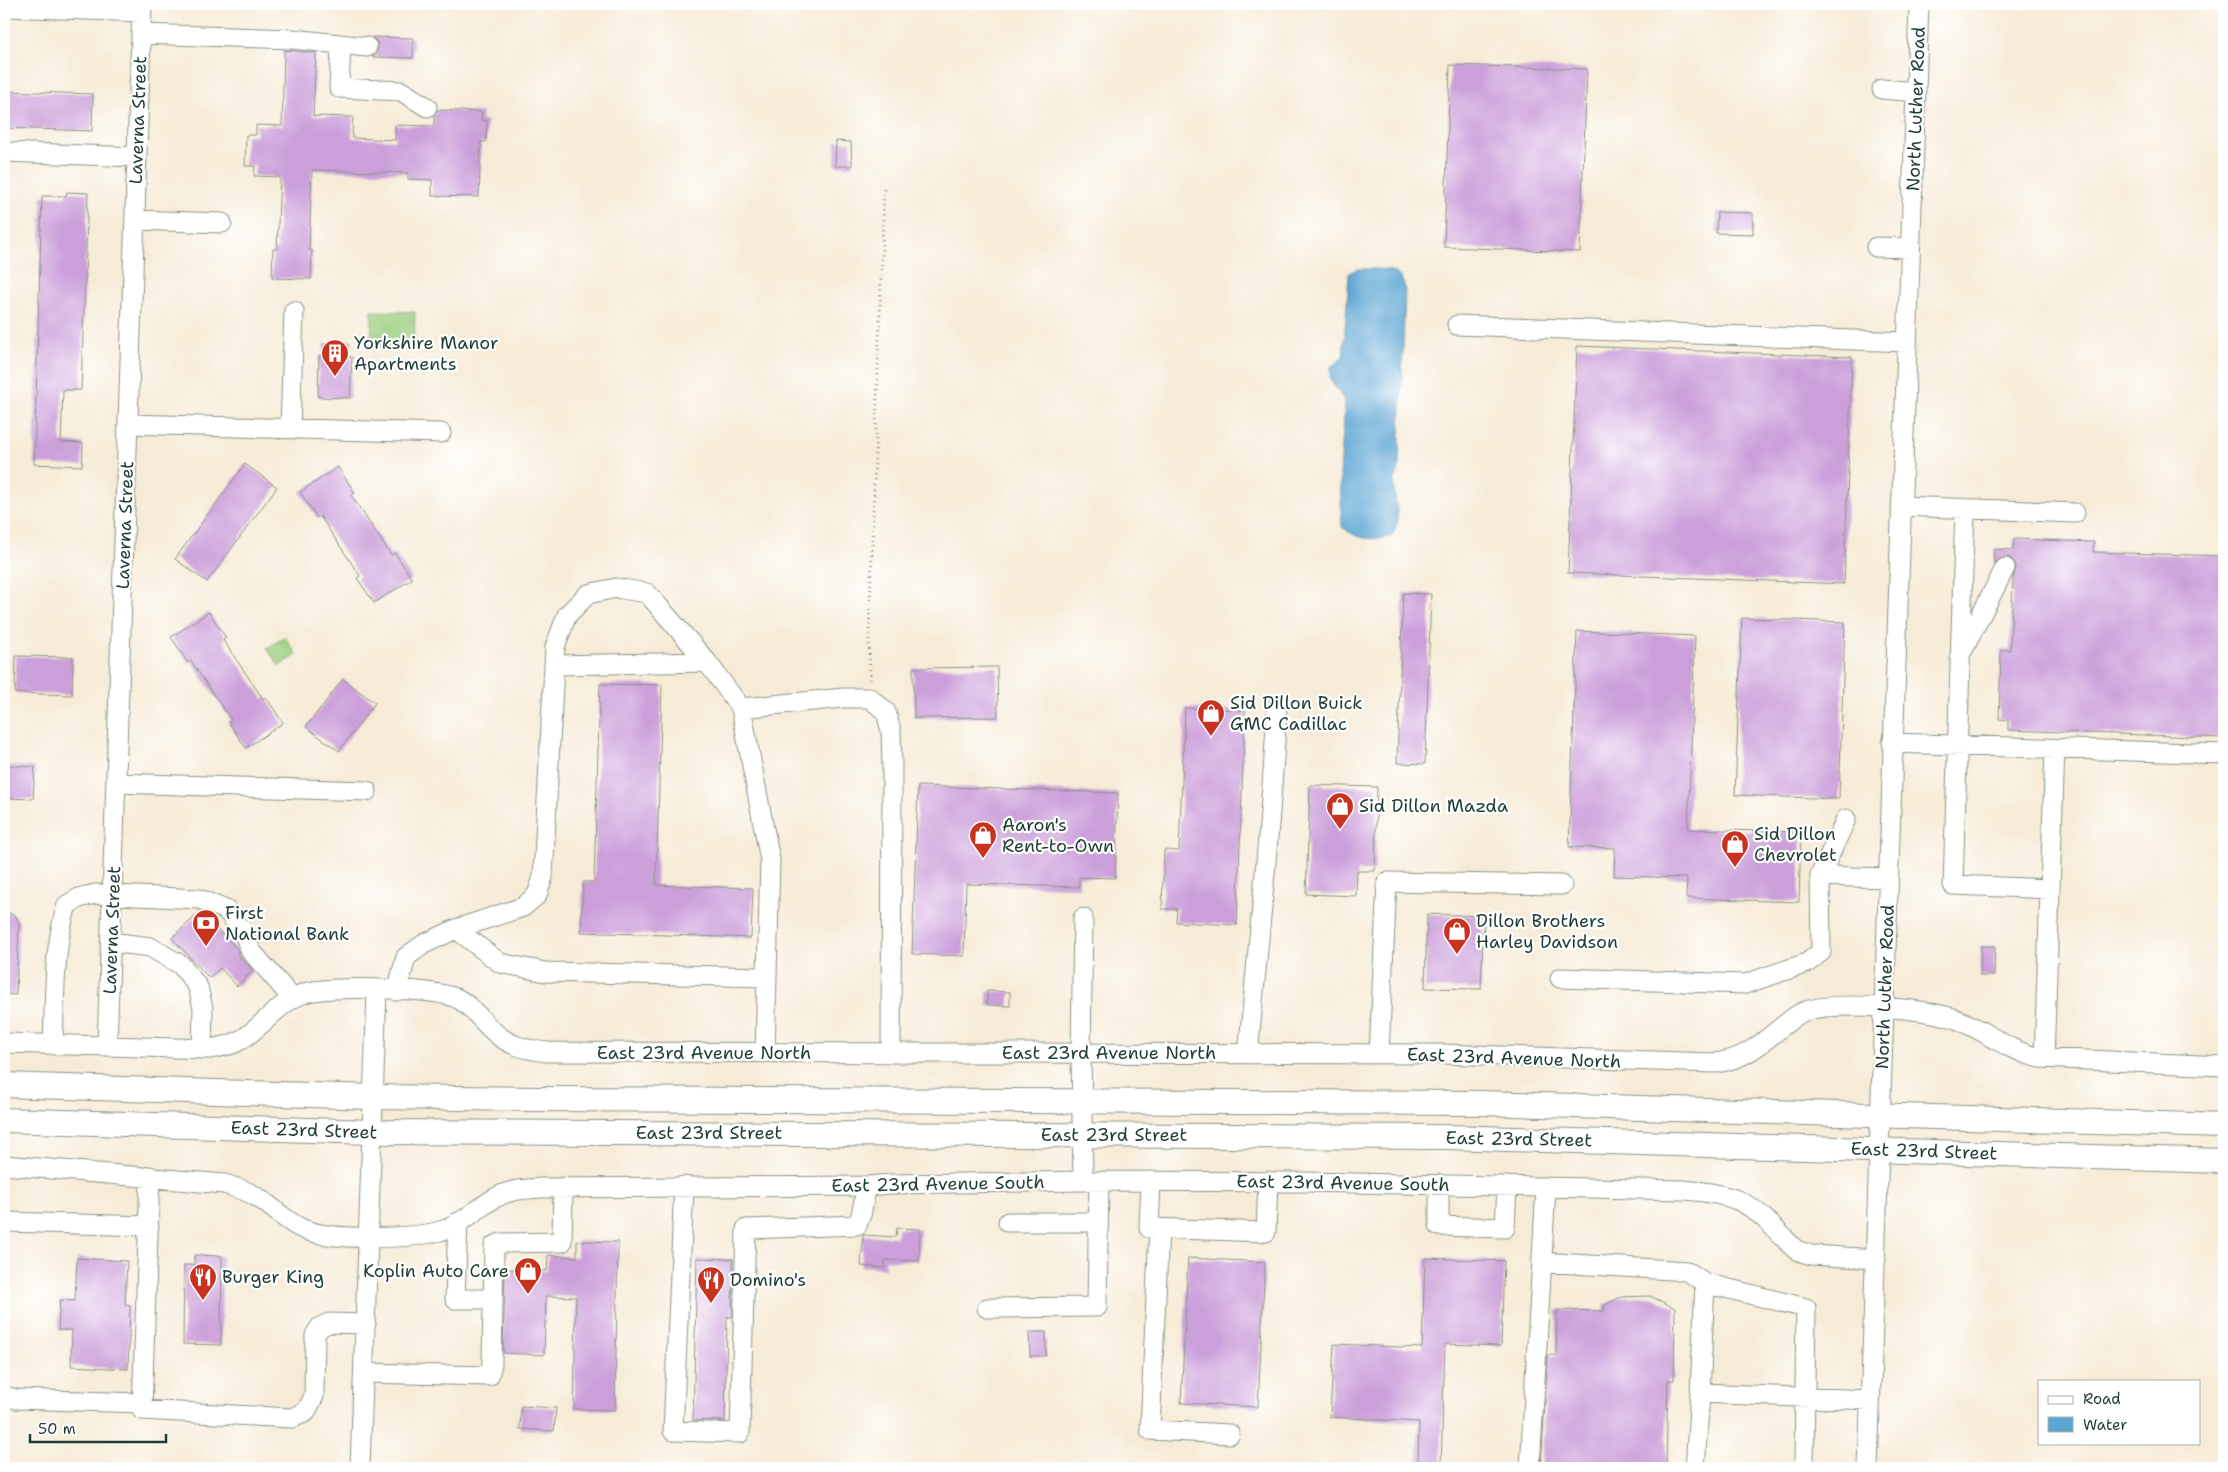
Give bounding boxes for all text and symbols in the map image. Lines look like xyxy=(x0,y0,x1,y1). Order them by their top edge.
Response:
street label: North Luther Road xyxy=(1901,26,1931,192)
street label: Laverna Street xyxy=(124,55,152,185)
place label: Yorkshire Manor Apartments xyxy=(354,331,499,376)
building icon: Yorkshire Manor Apartments xyxy=(320,338,350,377)
street label: Laverna Street xyxy=(111,460,139,590)
place label: Sid Dillon Buick GMC Cadillac xyxy=(1230,691,1363,736)
shop icon: Sid Dillon Buick GMC Cadillac xyxy=(1196,698,1226,737)
shop icon: Sid Dillon Mazda xyxy=(1325,791,1355,830)
place label: Sid Dillon Mazda xyxy=(1359,794,1508,818)
place label: Aaron's Rent-to-Own xyxy=(1002,813,1114,858)
shop icon: Aaron's Rent-to-Own xyxy=(968,820,998,859)
place label: Sid Dillon Chevrolet xyxy=(1754,822,1837,867)
shop icon: Sid Dillon Chevrolet xyxy=(1720,829,1750,868)
street label: Laverna Street xyxy=(98,865,126,995)
place label: First National Bank xyxy=(225,901,349,946)
street label: North Luther Road xyxy=(1870,904,1900,1070)
bank icon: First National Bank xyxy=(191,908,221,947)
place label: Dillon Brothers Harley Davidson xyxy=(1476,909,1618,954)
shop icon: Dillon Brothers Harley Davidson xyxy=(1442,916,1472,955)
street label: East 23rd Avenue North xyxy=(597,1041,811,1065)
street label: East 23rd Avenue North xyxy=(1002,1041,1216,1065)
street label: East 23rd Avenue North xyxy=(1406,1042,1622,1074)
street label: East 23rd Street xyxy=(230,1115,378,1145)
street label: East 23rd Street xyxy=(636,1121,782,1145)
street label: East 23rd Street xyxy=(1041,1123,1187,1147)
street label: East 23rd Street xyxy=(1445,1126,1593,1152)
street label: East 23rd Street xyxy=(1850,1136,1998,1166)
street label: East 23rd Avenue South xyxy=(1236,1169,1450,1197)
street label: East 23rd Avenue South xyxy=(831,1170,1045,1198)
shop icon: Koplin Auto Care xyxy=(513,1256,543,1295)
place label: Koplin Auto Care xyxy=(363,1259,509,1283)
restaurant icon: Burger King xyxy=(188,1262,218,1301)
place label: Burger King xyxy=(222,1265,324,1289)
restaurant icon: Domino's xyxy=(696,1265,726,1304)
place label: Domino's xyxy=(730,1268,806,1292)
legend xyxy=(2038,1380,2200,1444)
text: Road xyxy=(2083,1389,2121,1409)
scale bar xyxy=(30,1412,166,1444)
text: Water xyxy=(2083,1415,2127,1435)
text: 50 m xyxy=(38,1419,76,1439)

